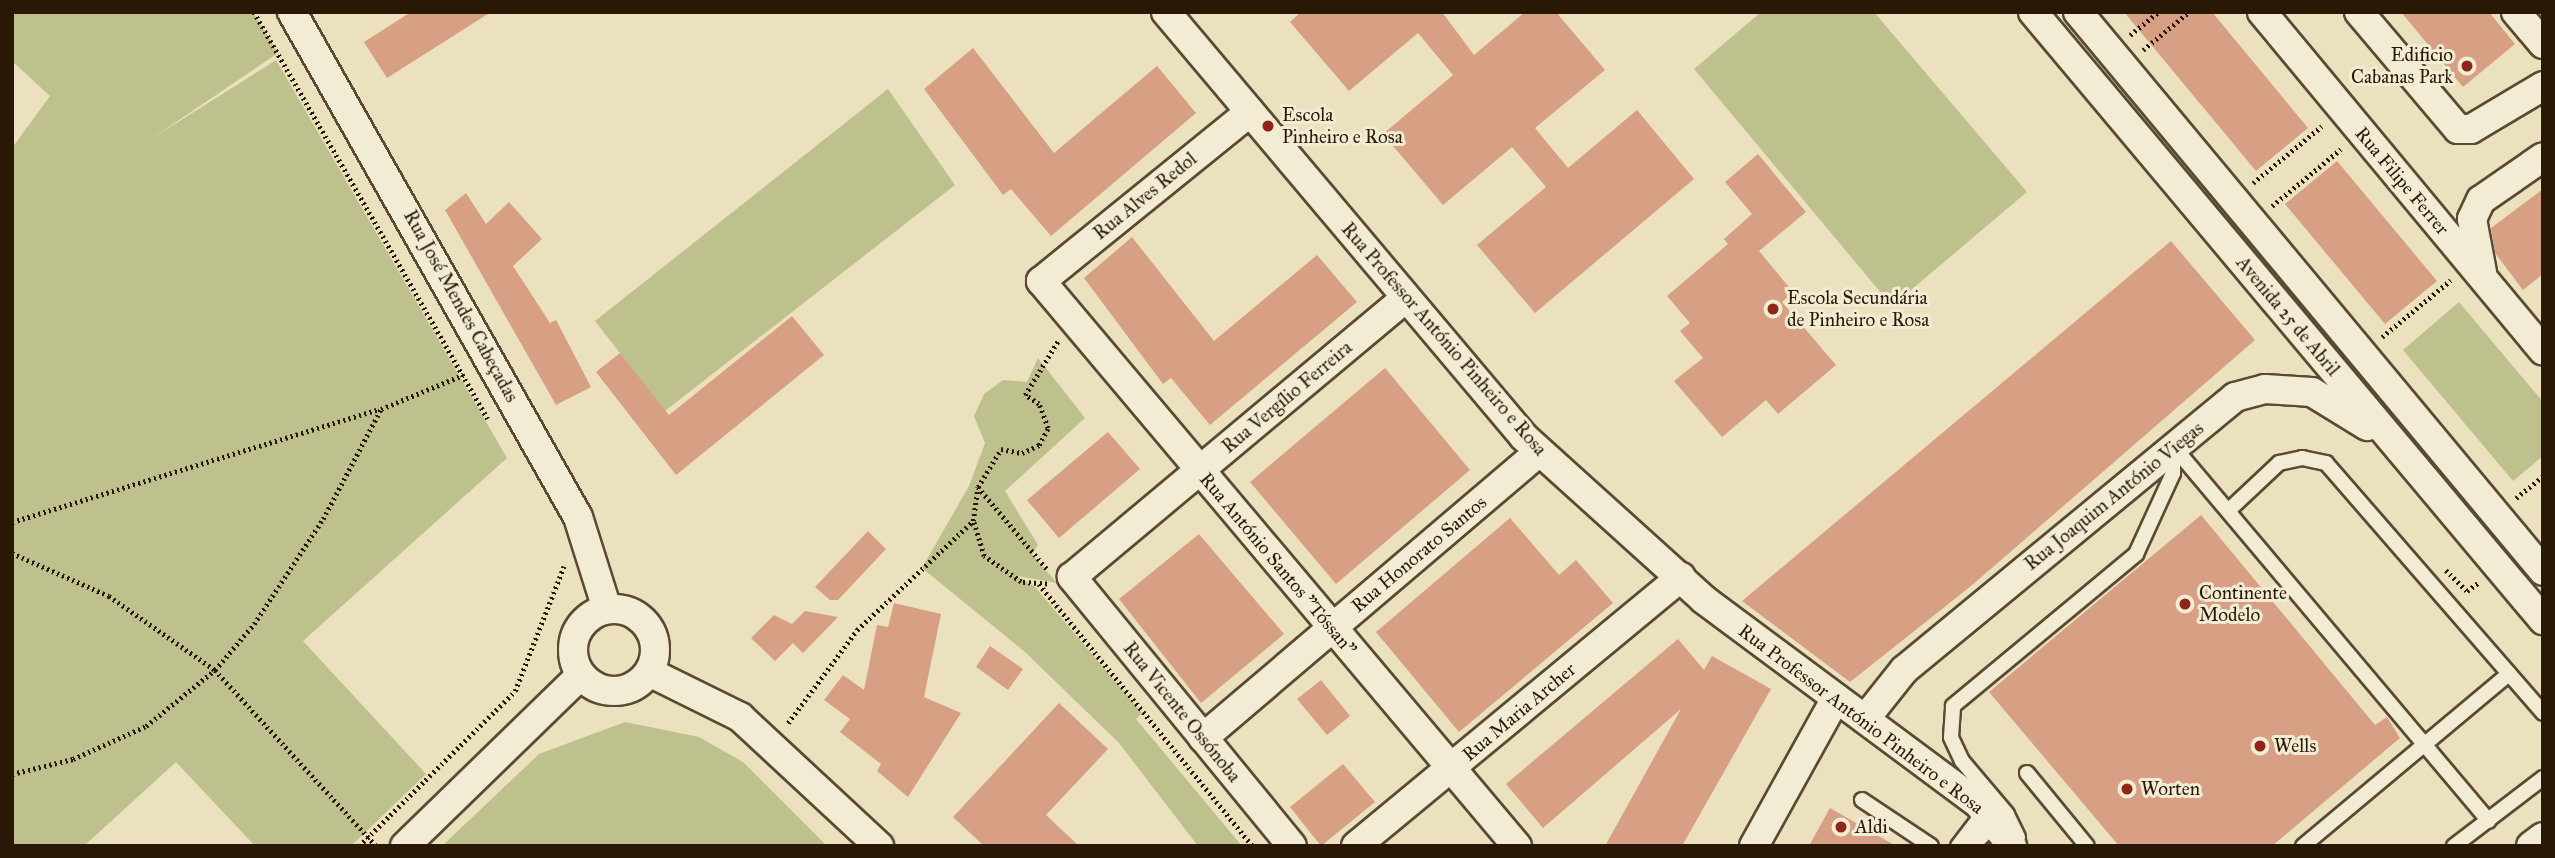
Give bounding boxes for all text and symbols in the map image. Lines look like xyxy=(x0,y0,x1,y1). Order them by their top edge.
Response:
place label: Edificio Cabanas Park xyxy=(2351,44,2453,88)
marker: Edificio Cabanas Park xyxy=(2459,58,2475,74)
place label: Escola Pinheiro e Rosa xyxy=(1282,104,1403,148)
marker: Escola Pinheiro e Rosa xyxy=(1260,118,1276,134)
street label: Rua Filipe Ferrer xyxy=(2350,122,2454,240)
street label: Rua Alves Redol xyxy=(1089,147,1201,245)
street label: Rua José Mendes Cabeçadas xyxy=(399,206,523,406)
street label: Rua Professor António Pinheiro e Rosa xyxy=(1337,218,1551,460)
street label: Avenida 25 de Abril xyxy=(2231,252,2345,380)
place label: Escola Secundária de Pinheiro e Rosa xyxy=(1787,287,1929,331)
marker: Escola Secundária de Pinheiro e Rosa xyxy=(1765,301,1781,317)
street label: Rua Vergílio Ferreira xyxy=(1217,336,1357,458)
street label: Rua Joaquim António Viegas xyxy=(2020,417,2208,575)
street label: Rua António Santos "Tóssan" xyxy=(1195,468,1361,660)
street label: Rua Honorato Santos xyxy=(1347,491,1491,617)
place label: Continente Modelo xyxy=(2199,582,2287,626)
marker: Continente Modelo xyxy=(2177,596,2193,612)
street label: Rua Professor António Pinheiro e Rosa xyxy=(1734,619,1988,819)
street label: Rua Vicente Ossónoba xyxy=(1118,637,1246,787)
street label: Rua Maria Archer xyxy=(1458,658,1580,766)
place label: Wells xyxy=(2274,735,2316,757)
marker: Wells xyxy=(2252,738,2268,754)
place label: Worten xyxy=(2141,778,2200,800)
marker: Worten xyxy=(2119,781,2135,797)
place label: Aldi xyxy=(1855,816,1888,838)
marker: Aldi xyxy=(1833,819,1849,835)

